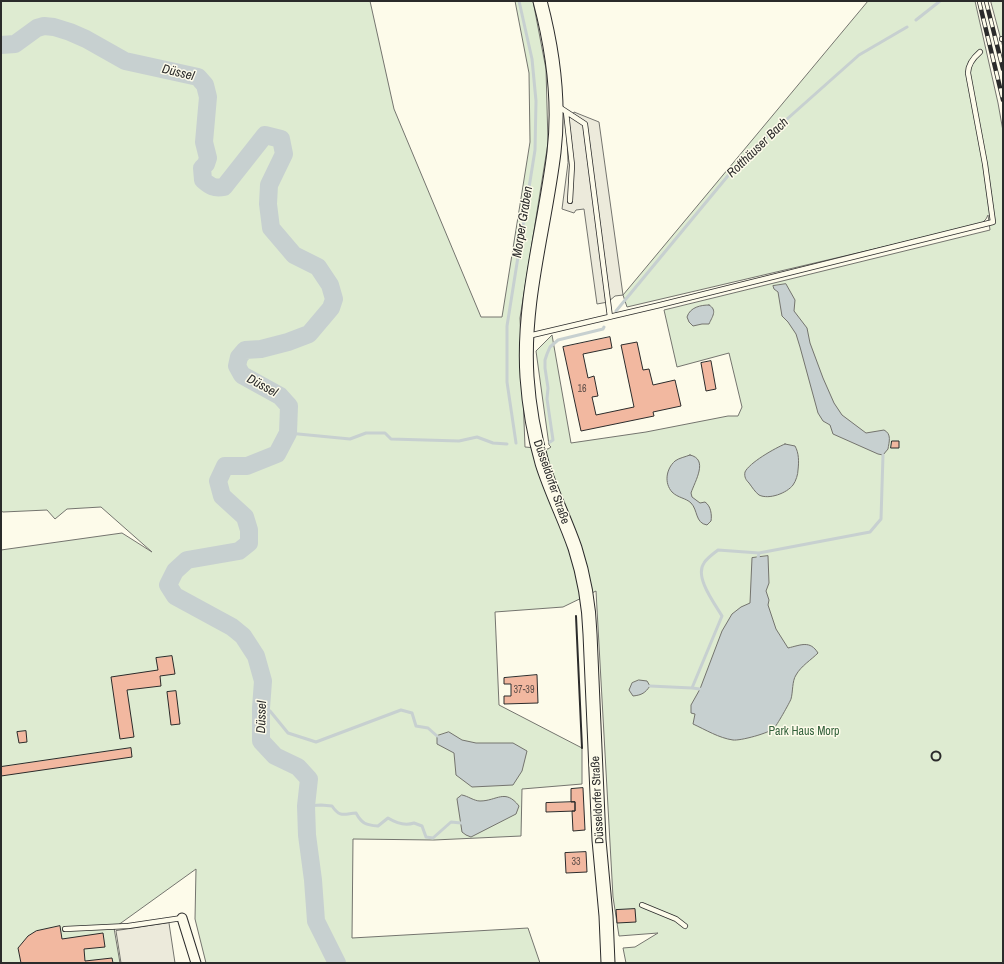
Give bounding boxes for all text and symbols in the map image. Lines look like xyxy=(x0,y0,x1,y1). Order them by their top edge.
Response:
water label: Düssel xyxy=(160,61,196,85)
water label: Rotthäuser Bach xyxy=(724,115,792,181)
water label: Morper Graben xyxy=(510,185,536,259)
water label: Düssel xyxy=(244,371,280,401)
house number: 16 xyxy=(577,383,587,395)
street label: Düsseldorfer Straße xyxy=(530,438,572,526)
house number: 37-39 xyxy=(514,684,534,696)
water label: Düssel xyxy=(254,700,270,734)
park label: Park Haus Morp xyxy=(768,725,840,739)
street label: Düsseldorfer Straße xyxy=(589,756,607,844)
house number: 33 xyxy=(571,856,581,868)

